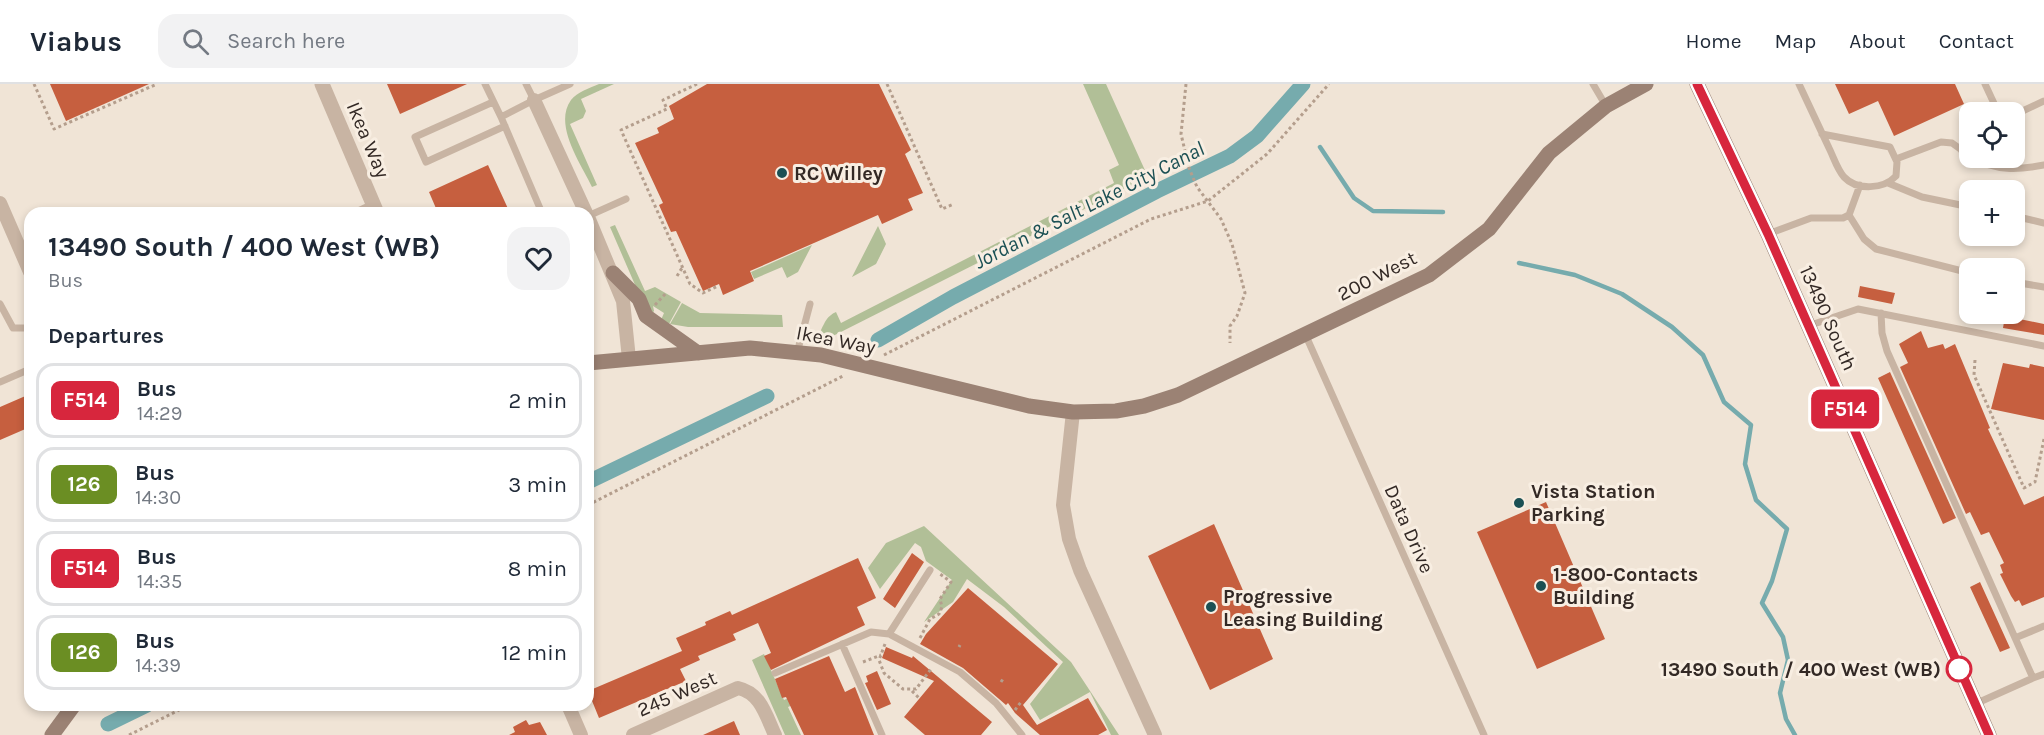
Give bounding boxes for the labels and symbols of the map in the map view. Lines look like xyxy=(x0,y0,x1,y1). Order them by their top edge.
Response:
street label: Ikea Way xyxy=(342,98,394,182)
water label: Jordan & Salt Lake City Canal xyxy=(970,136,1208,274)
place label: RC Willey xyxy=(794,162,883,185)
marker: RC Willey xyxy=(775,166,789,180)
street label: 200 West xyxy=(1334,246,1421,306)
street label: 13490 South xyxy=(1795,262,1861,374)
street label: Ikea Way xyxy=(794,321,878,359)
line badge: F514 xyxy=(1803,390,1887,428)
place label: Vista Station Parking xyxy=(1531,480,1655,526)
street label: Data Drive xyxy=(1379,481,1439,577)
marker: Vista Station Parking xyxy=(1512,496,1526,510)
place label: 1-800-Contacts Building xyxy=(1553,563,1698,609)
marker: 1-800-Contacts Building xyxy=(1534,579,1548,593)
place label: Progressive Leasing Building xyxy=(1223,585,1383,631)
marker: Progressive Leasing Building xyxy=(1204,600,1218,614)
marker: 13490 South / 400 West (WB) xyxy=(1946,656,1972,682)
place label: 13490 South / 400 West (WB) xyxy=(1661,658,1941,681)
street label: 245 West xyxy=(634,666,721,722)

